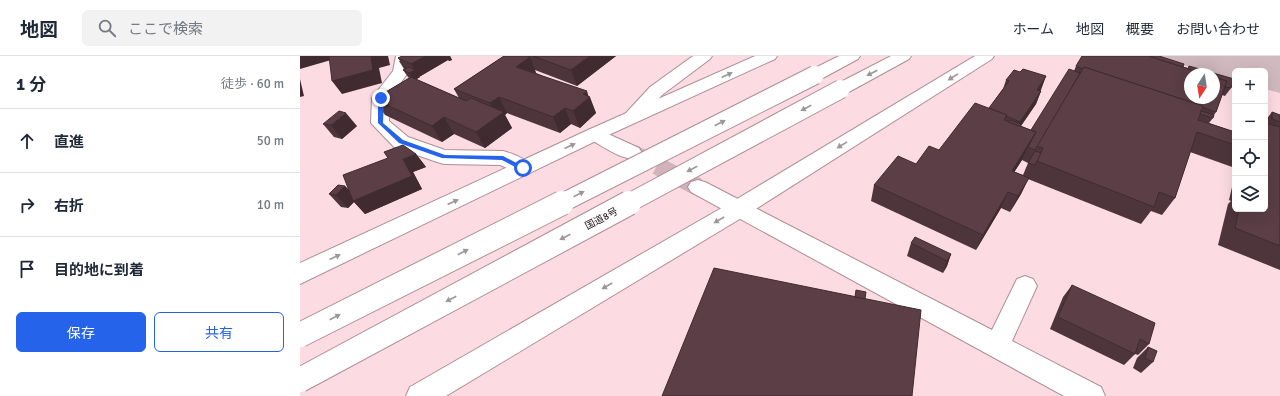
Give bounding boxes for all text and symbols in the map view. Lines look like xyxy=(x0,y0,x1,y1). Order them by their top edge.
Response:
search box xyxy=(82,10,362,46)
icon: search xyxy=(96,17,118,39)
text: 地図 xyxy=(20,18,58,42)
text: ここで検索 xyxy=(128,20,203,38)
text: ホーム xyxy=(1012,21,1054,38)
text: 地図 xyxy=(1076,21,1104,38)
text: 概要 xyxy=(1126,21,1154,38)
text: お問い合わせ xyxy=(1176,21,1260,38)
north arrow xyxy=(1184,68,1220,104)
map controls xyxy=(1232,68,1268,212)
button: + xyxy=(1232,68,1268,104)
one-way arrow xyxy=(866,69,878,76)
one-way arrow xyxy=(721,72,733,78)
one-way arrow xyxy=(947,73,959,80)
text: 1 分 xyxy=(16,74,46,95)
text: 徒歩 · 60 m xyxy=(221,76,284,92)
route end xyxy=(372,89,390,107)
one-way arrow xyxy=(801,104,812,111)
button: − xyxy=(1232,104,1268,140)
one-way arrow xyxy=(715,119,726,126)
icon: ahead xyxy=(16,130,38,152)
text: 直進 xyxy=(54,133,84,151)
text: 50 m xyxy=(257,133,284,149)
button: locate xyxy=(1232,140,1268,176)
one-way arrow xyxy=(837,141,847,149)
one-way arrow xyxy=(565,143,576,149)
route start xyxy=(514,159,532,177)
one-way arrow xyxy=(686,166,698,172)
button: layers xyxy=(1232,176,1268,212)
one-way arrow xyxy=(574,191,585,197)
icon: right xyxy=(16,194,38,216)
text: 右折 xyxy=(54,197,84,215)
text: 10 m xyxy=(257,197,284,213)
one-way arrow xyxy=(447,199,459,205)
street label: 国道8号 xyxy=(583,205,620,232)
one-way arrow xyxy=(713,217,725,224)
one-way arrow xyxy=(559,234,571,241)
one-way arrow xyxy=(458,249,469,256)
one-way arrow xyxy=(330,254,341,260)
icon: arrive xyxy=(16,258,38,280)
text: 目的地に到着 xyxy=(54,261,144,279)
one-way arrow xyxy=(602,282,612,290)
one-way arrow xyxy=(445,295,456,302)
button: 保存 xyxy=(16,312,146,352)
button: 共有 xyxy=(154,312,284,352)
one-way arrow xyxy=(329,314,341,321)

